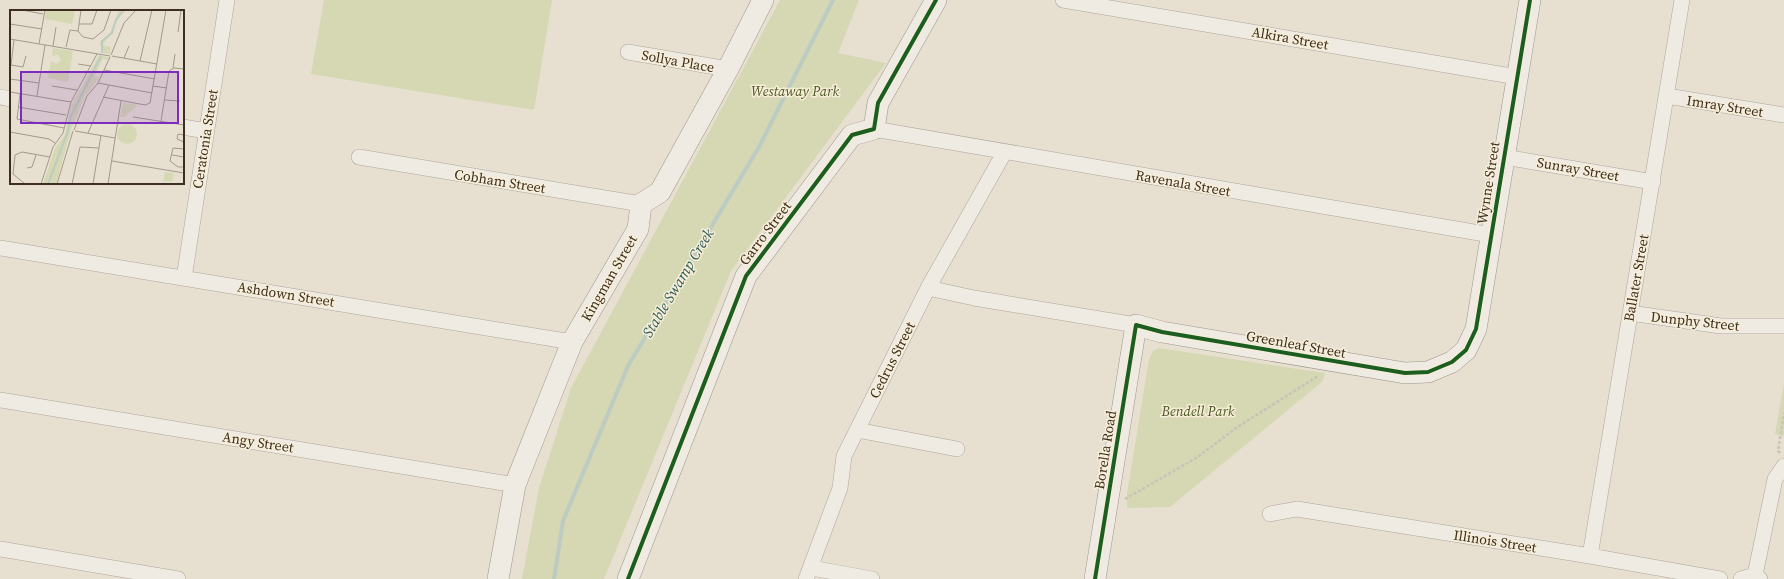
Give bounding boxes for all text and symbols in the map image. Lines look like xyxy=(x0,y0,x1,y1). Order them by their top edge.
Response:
inset map xyxy=(10,10,184,184)
street label: Alkira Street xyxy=(1250,21,1330,55)
street label: Sollya Place xyxy=(640,45,716,77)
park label: Westaway Park xyxy=(751,81,839,101)
street label: Ceratonia Street xyxy=(187,87,223,190)
street label: Imray Street xyxy=(1685,90,1765,122)
street label: Wynne Street xyxy=(1472,140,1504,226)
street label: Sunray Street xyxy=(1535,152,1621,186)
street label: Cobham Street xyxy=(453,164,547,198)
street label: Ravenala Street xyxy=(1134,165,1232,201)
street label: Garro Street xyxy=(734,196,796,269)
water label: Stable Swamp Creek xyxy=(637,224,719,341)
street label: Kingman Street xyxy=(576,231,642,325)
street label: Ballater Street xyxy=(1618,232,1654,323)
street label: Ashdown Street xyxy=(236,276,336,312)
street label: Dunphy Street xyxy=(1650,306,1741,336)
street label: Cedrus Street xyxy=(864,318,920,402)
street label: Greenleaf Street xyxy=(1245,325,1348,363)
park label: Bendell Park xyxy=(1161,401,1235,421)
street label: Borella Road xyxy=(1089,409,1121,491)
street label: Angy Street xyxy=(221,427,295,458)
street label: Illinois Street xyxy=(1452,525,1538,557)

